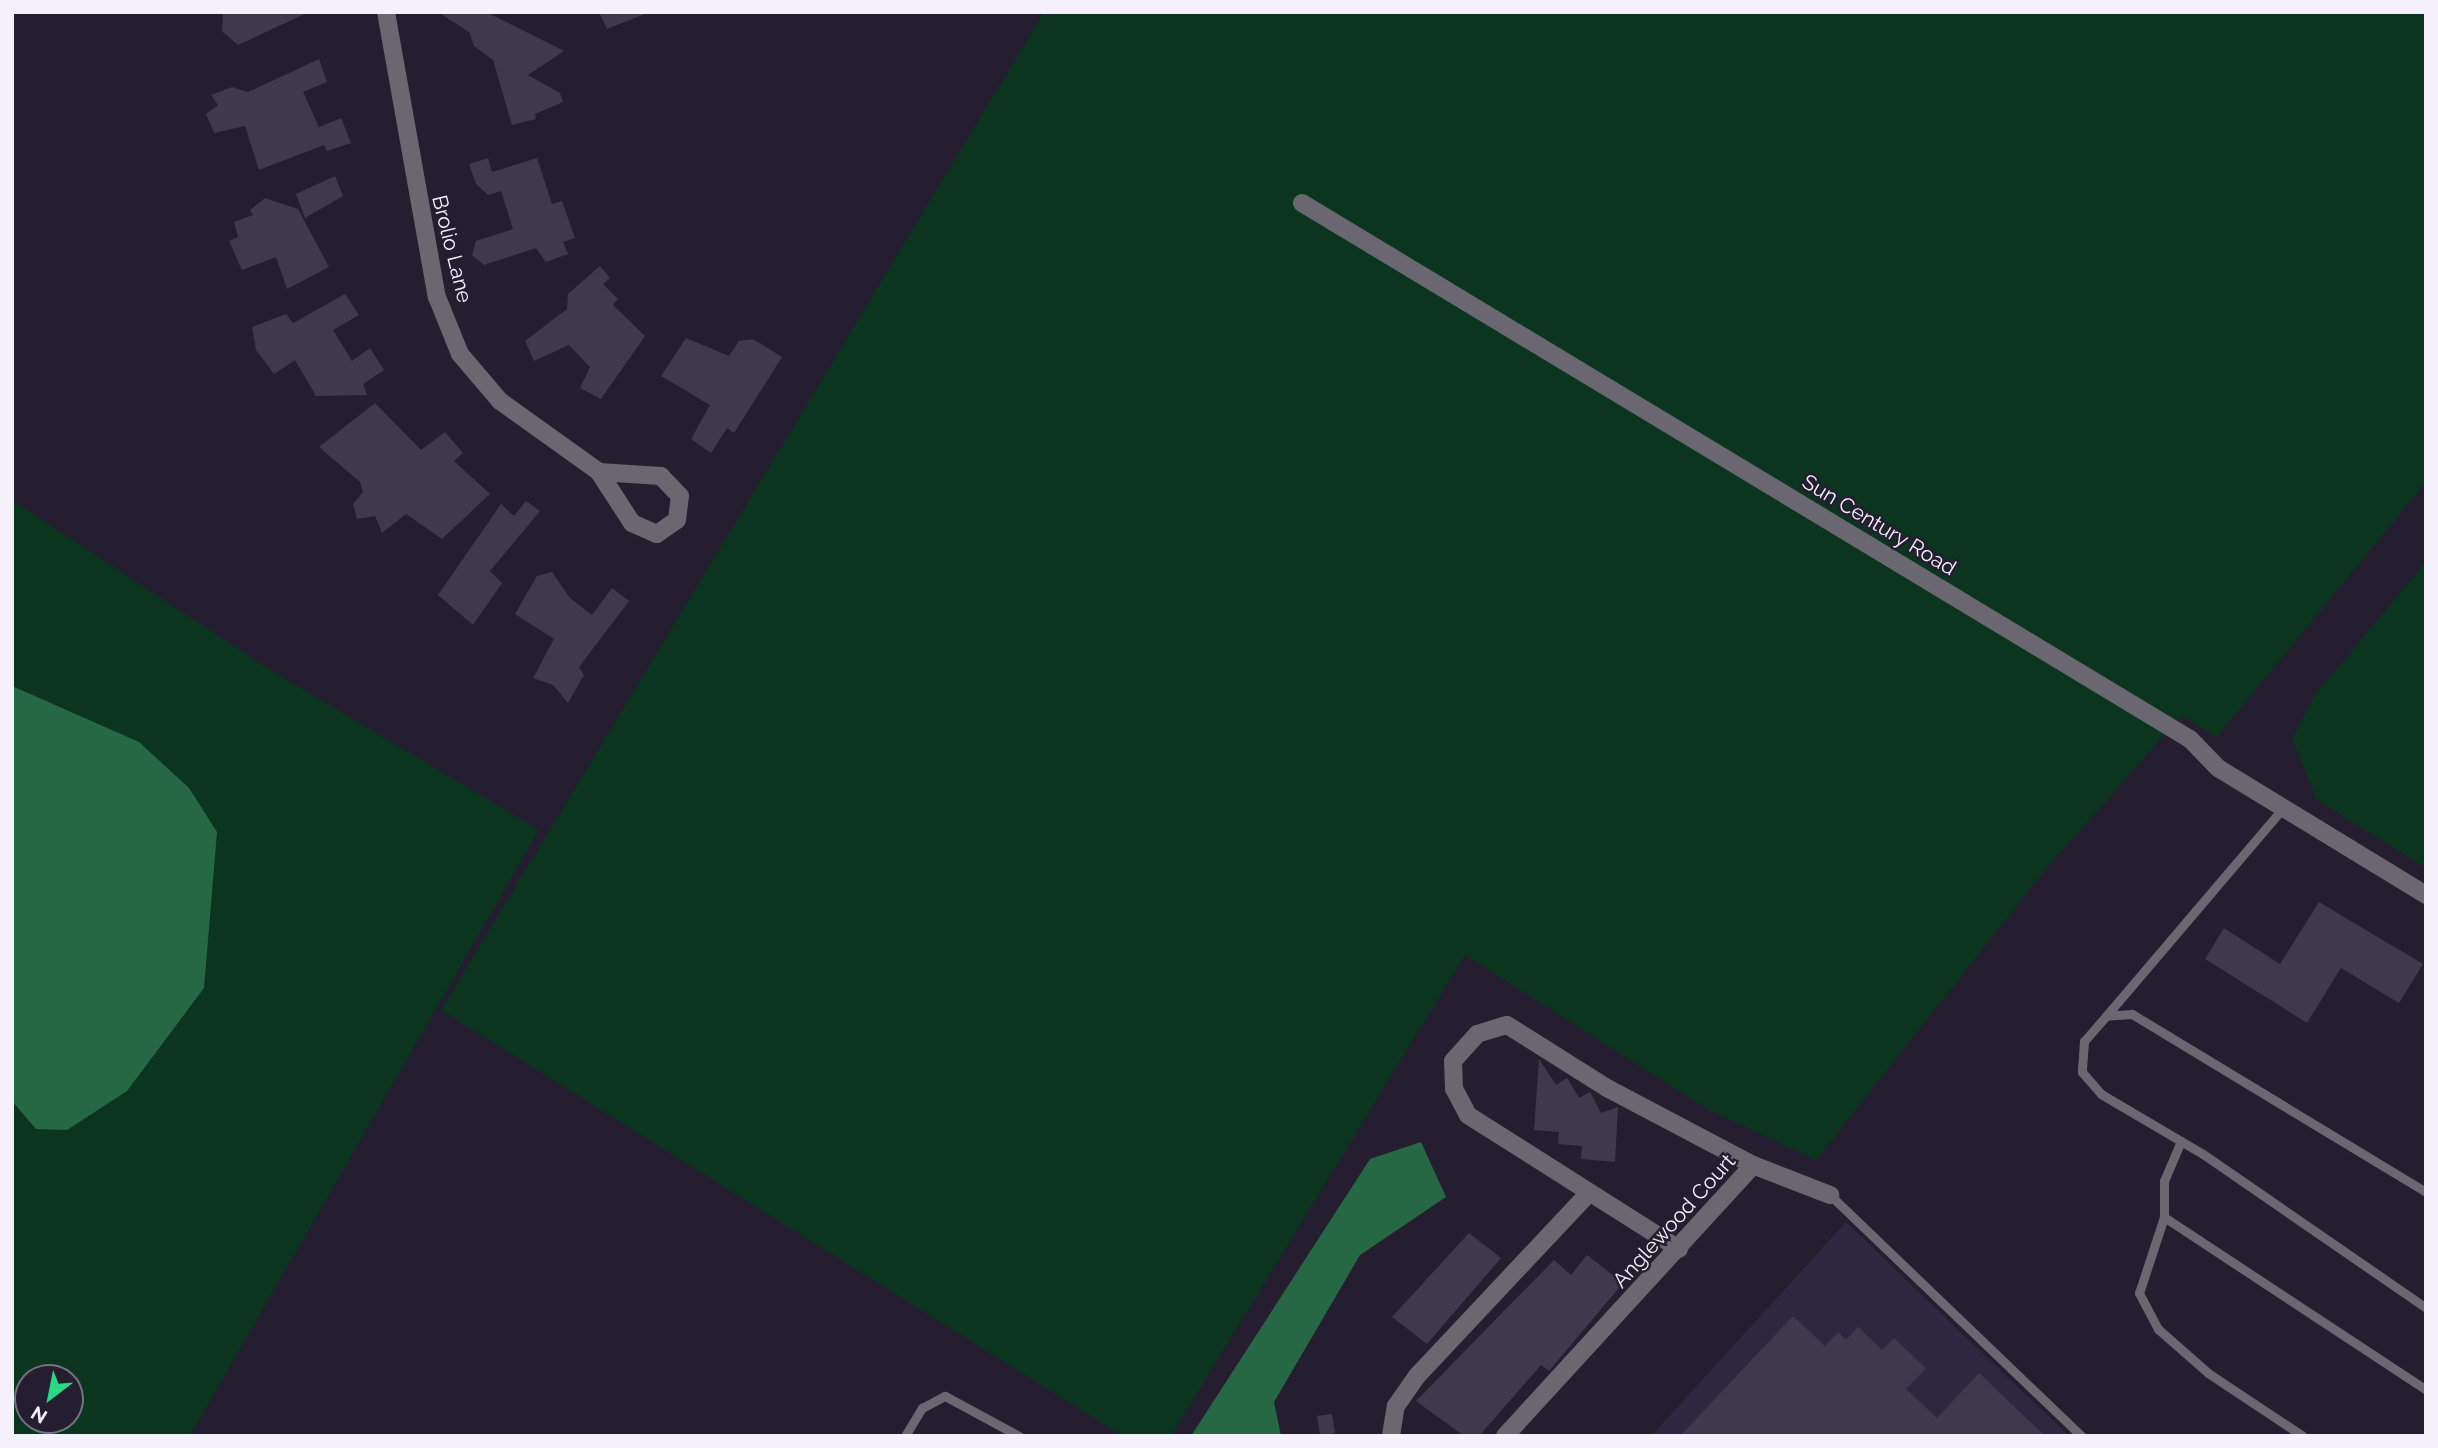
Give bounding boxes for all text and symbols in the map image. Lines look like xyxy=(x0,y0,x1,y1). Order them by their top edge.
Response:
street label: Brolio Lane xyxy=(426,193,478,305)
street label: Sun Century Road xyxy=(1797,469,1961,581)
street label: Anglewood Court xyxy=(1607,1149,1741,1293)
north arrow xyxy=(14,1364,84,1434)
text: N xyxy=(27,1402,51,1428)

